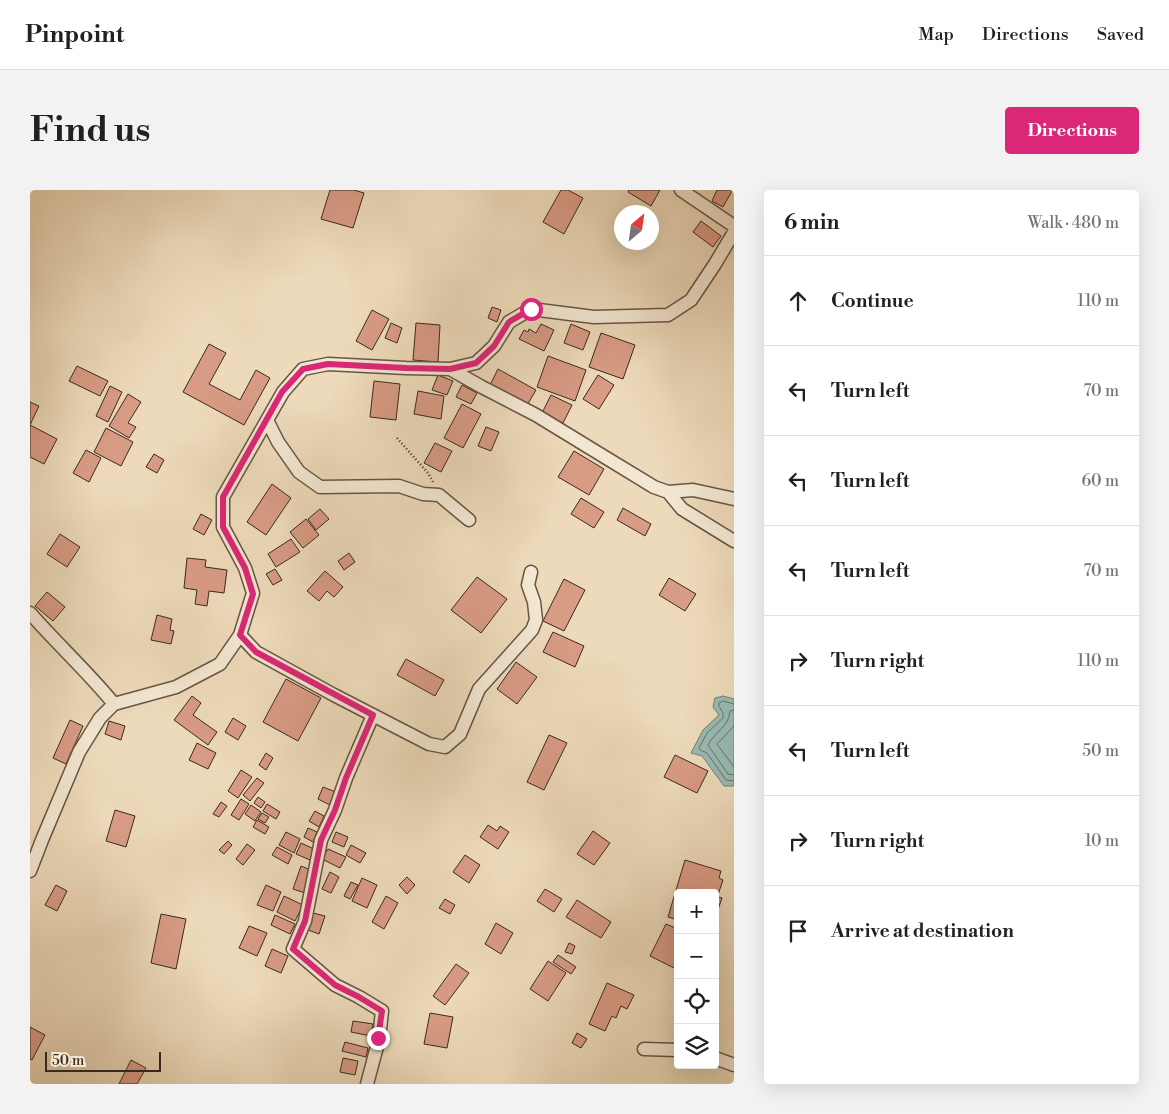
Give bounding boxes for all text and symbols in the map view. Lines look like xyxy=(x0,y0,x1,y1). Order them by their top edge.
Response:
text: Pinpoint xyxy=(25,20,124,50)
text: Map xyxy=(918,23,954,46)
text: Directions xyxy=(982,23,1069,46)
text: Saved xyxy=(1097,23,1144,46)
button: Directions xyxy=(1005,107,1139,154)
text: Find us xyxy=(30,109,150,152)
north arrow xyxy=(614,205,659,250)
text: 6 min xyxy=(784,210,839,236)
text: Walk · 480 m xyxy=(1028,213,1119,233)
icon: ahead xyxy=(784,287,812,315)
text: Continue xyxy=(831,289,914,313)
text: 110 m xyxy=(1077,291,1119,311)
route start xyxy=(520,298,543,321)
icon: left xyxy=(784,377,812,405)
text: Turn left xyxy=(831,379,910,403)
text: 70 m xyxy=(1083,381,1119,401)
icon: left xyxy=(784,467,812,495)
text: Turn left xyxy=(831,469,910,493)
text: 60 m xyxy=(1081,471,1119,491)
icon: left xyxy=(784,557,812,585)
text: Turn left xyxy=(831,559,910,583)
text: 70 m xyxy=(1083,561,1119,581)
icon: right xyxy=(784,647,812,675)
text: Turn right xyxy=(831,649,924,673)
text: 110 m xyxy=(1077,651,1119,671)
icon: left xyxy=(784,737,812,765)
text: Turn left xyxy=(831,739,910,763)
text: 50 m xyxy=(1082,741,1119,761)
icon: right xyxy=(784,827,812,855)
text: Turn right xyxy=(831,829,924,853)
text: 10 m xyxy=(1085,831,1119,851)
map controls xyxy=(674,889,719,1069)
button: + xyxy=(674,889,719,934)
icon: arrive xyxy=(784,917,812,945)
text: Arrive at destination xyxy=(831,919,1014,943)
button: − xyxy=(674,934,719,979)
button: locate xyxy=(674,979,719,1024)
button: layers xyxy=(674,1024,719,1069)
route end xyxy=(367,1027,390,1050)
scale bar xyxy=(45,1049,161,1072)
text: 50 m xyxy=(52,1052,84,1070)

